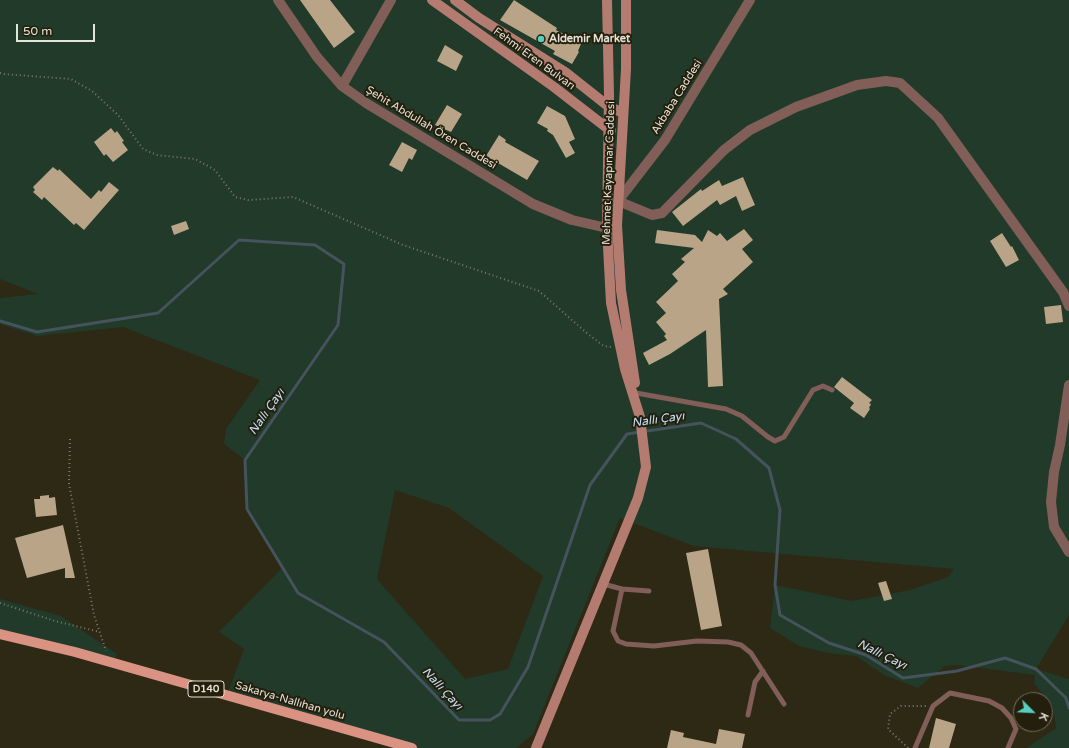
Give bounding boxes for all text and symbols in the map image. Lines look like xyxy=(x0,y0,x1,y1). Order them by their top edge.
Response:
scale bar xyxy=(18,16,97,42)
text: 50 m xyxy=(23,24,52,38)
street label: Fehmi Eren Bulvarı xyxy=(491,25,577,93)
place label: Aldemir Market xyxy=(549,32,630,46)
marker: Aldemir Market xyxy=(536,34,546,44)
street label: Akbaba Caddesi xyxy=(649,57,705,137)
street label: Şehit Abdullah Ören Caddesi xyxy=(363,84,499,172)
street label: Mehmet Kayapınar Caddesi xyxy=(600,101,618,245)
water label: Nallı Çayı xyxy=(246,386,288,438)
water label: Nallı Çayı xyxy=(631,409,685,431)
water label: Nallı Çayı xyxy=(855,637,909,673)
water label: Nallı Çayı xyxy=(419,665,465,713)
street label: Sakarya-Nallıhan yolu xyxy=(234,679,346,723)
road number: D140 xyxy=(188,681,224,697)
north arrow xyxy=(1013,692,1053,732)
text: K xyxy=(1036,711,1051,723)

